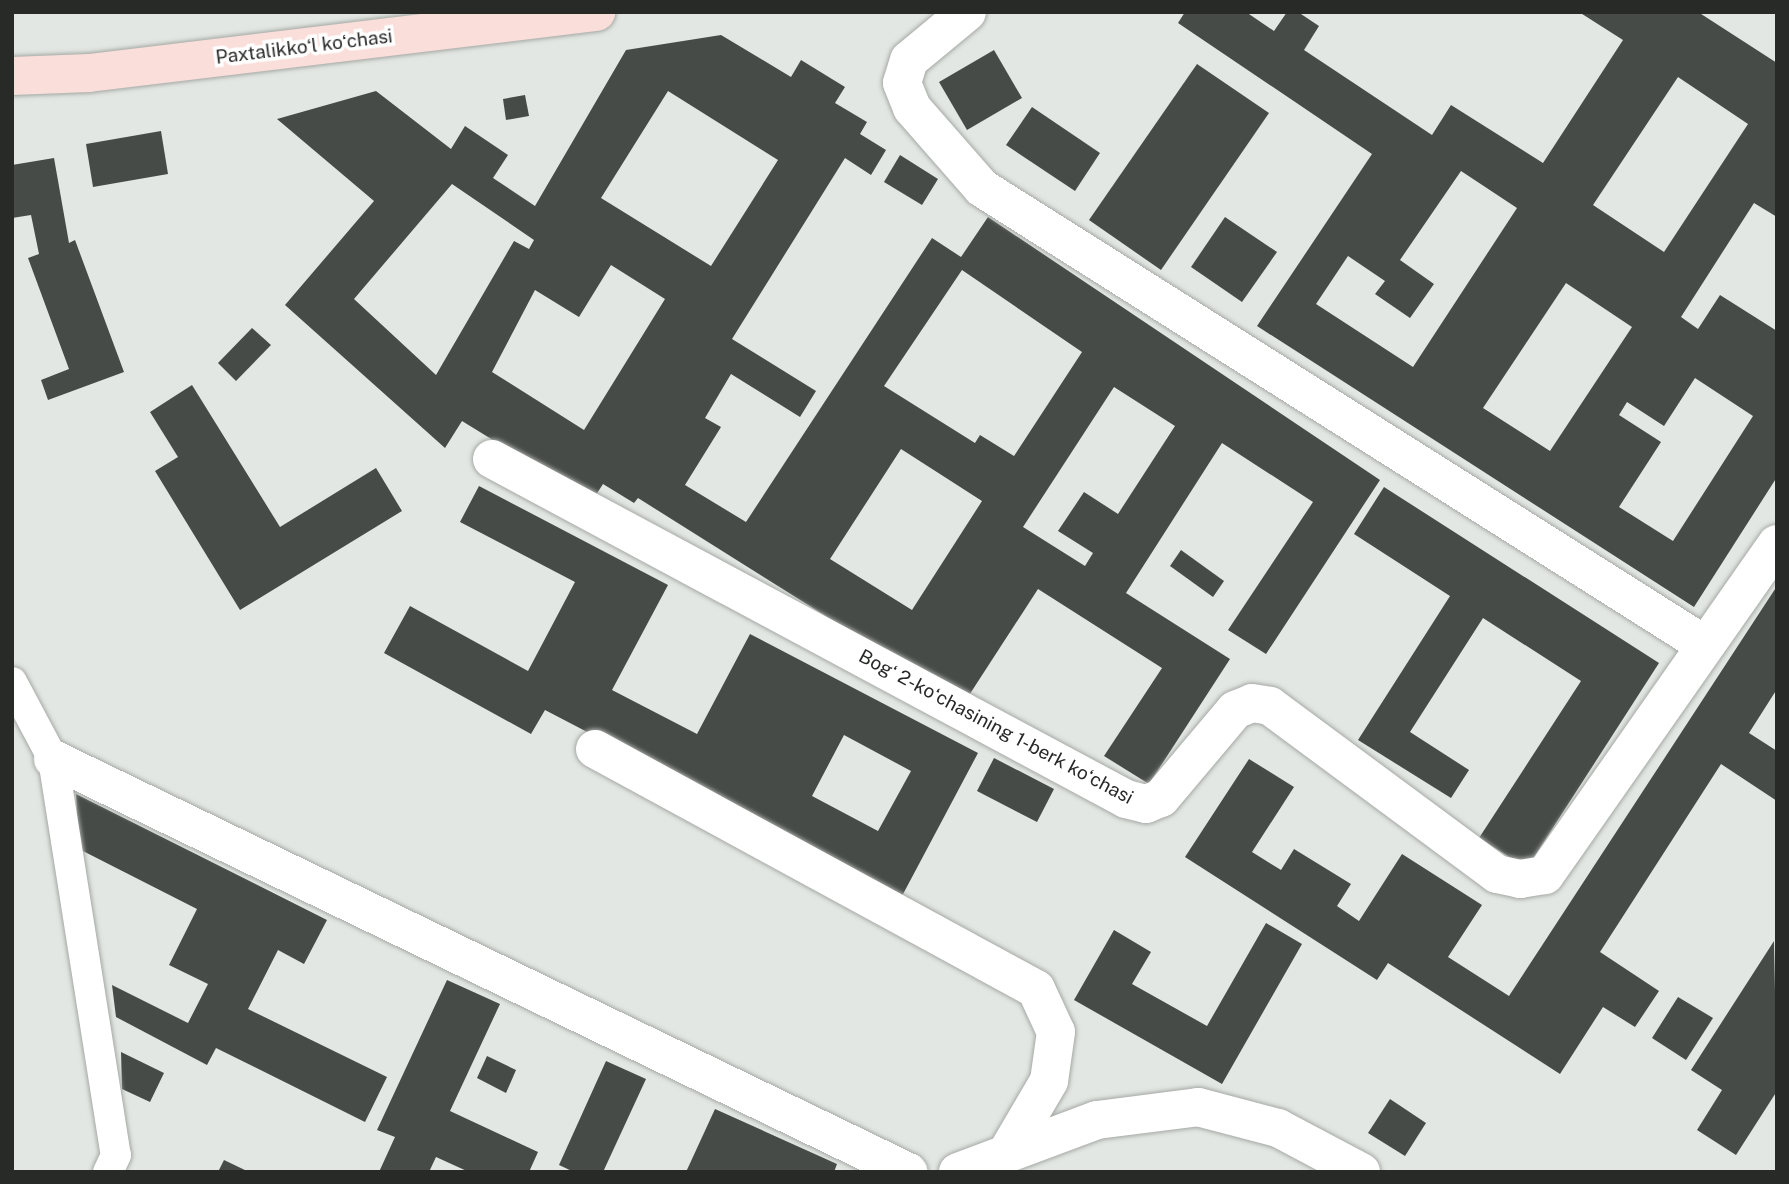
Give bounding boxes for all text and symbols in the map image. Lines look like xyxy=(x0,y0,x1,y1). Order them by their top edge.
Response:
street label: Paxtalikkoʻl koʻchasi xyxy=(214,25,394,69)
street label: Bogʻ 2-koʻchasining 1-berk koʻchasi xyxy=(855,645,1137,809)

